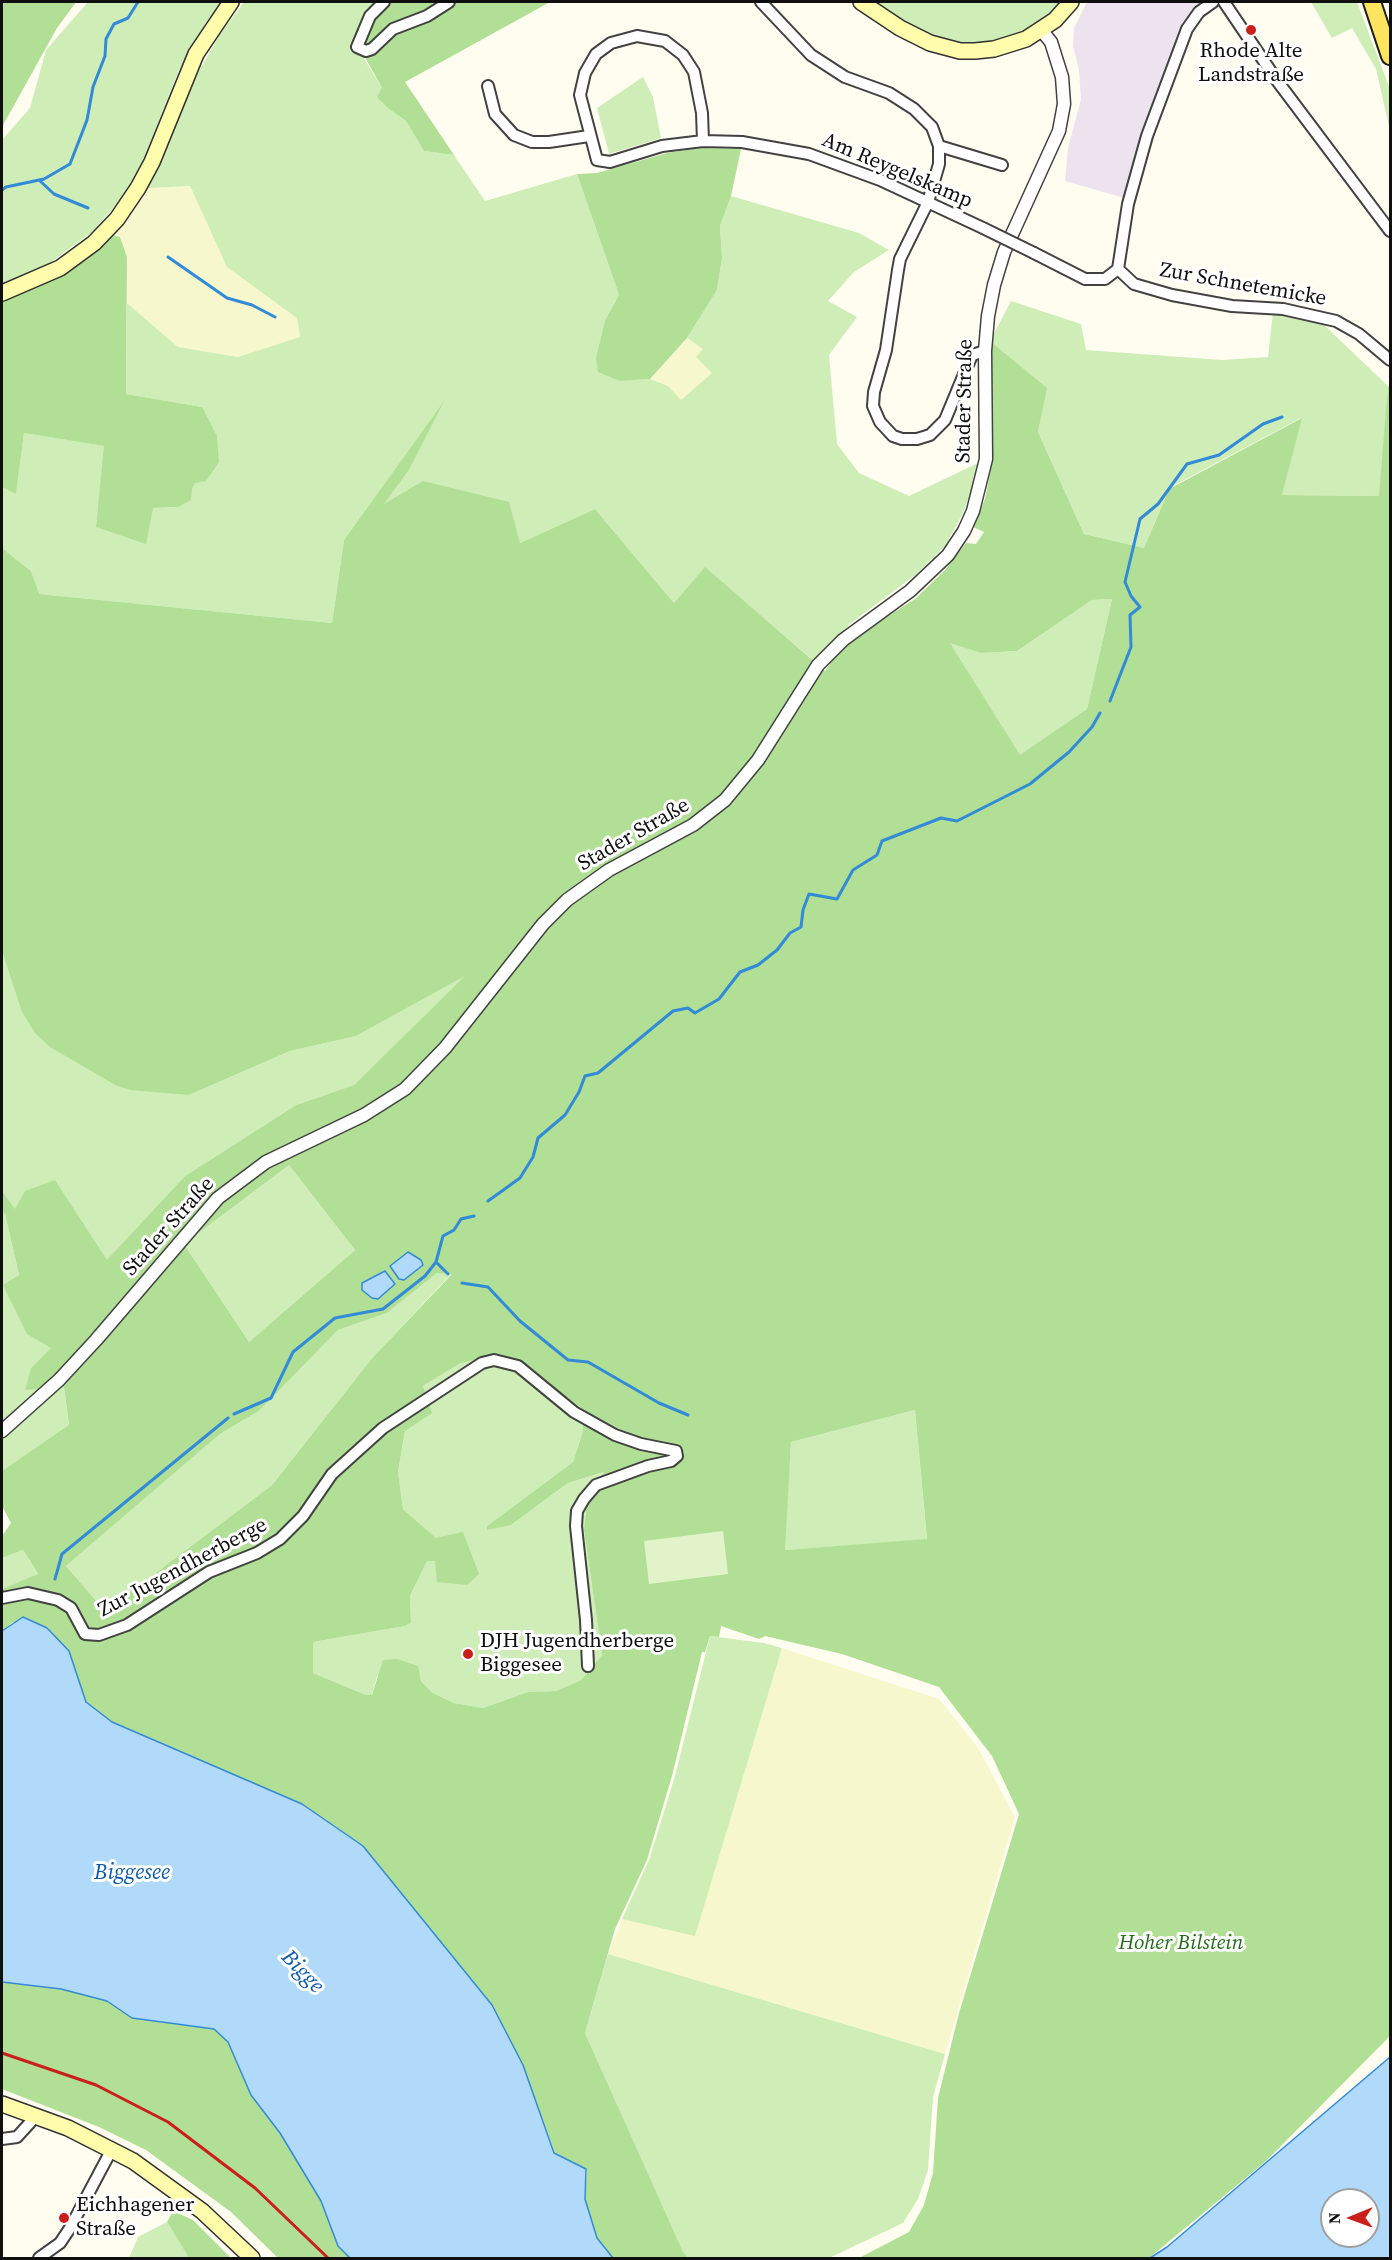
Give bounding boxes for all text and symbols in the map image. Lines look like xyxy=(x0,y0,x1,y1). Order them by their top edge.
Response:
marker: Rhode Alte Landstraße xyxy=(1244,23,1258,37)
place label: Rhode Alte Landstraße xyxy=(1198,39,1304,89)
street label: Am Reygelskamp xyxy=(818,128,976,214)
street label: Zur Schnetemicke xyxy=(1158,258,1328,312)
street label: Stader Straße xyxy=(951,339,979,463)
street label: Stader Straße xyxy=(574,793,694,877)
street label: Stader Straße xyxy=(118,1172,220,1282)
street label: Zur Jugendherberge xyxy=(94,1513,272,1623)
place label: DJH Jugendherberge Biggesee xyxy=(480,1629,674,1679)
marker: DJH Jugendherberge Biggesee xyxy=(461,1647,475,1661)
water label: Biggesee xyxy=(94,1860,170,1886)
park label: Hoher Bilstein xyxy=(1119,1931,1243,1957)
water label: Bigge xyxy=(275,1945,329,1999)
north arrow xyxy=(1320,2188,1380,2248)
place label: Eichhagener Straße xyxy=(76,2193,194,2243)
marker: Eichhagener Straße xyxy=(57,2211,71,2225)
text: N xyxy=(1323,2212,1345,2224)

